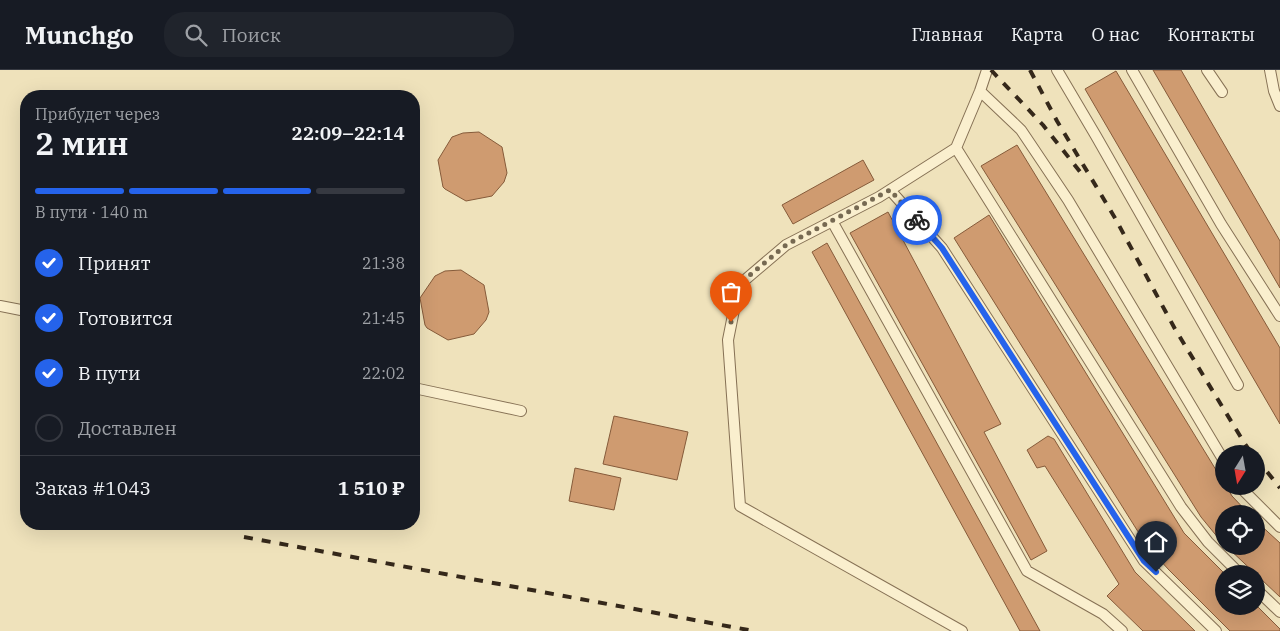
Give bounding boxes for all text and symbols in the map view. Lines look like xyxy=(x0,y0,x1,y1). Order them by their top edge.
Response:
search box xyxy=(164,12,514,57)
text: Munchgo xyxy=(25,19,134,51)
icon: search xyxy=(182,21,210,49)
text: Поиск xyxy=(222,23,281,47)
text: Главная xyxy=(911,23,983,46)
text: Карта xyxy=(1011,23,1063,46)
text: О нас xyxy=(1091,23,1139,46)
text: Контакты xyxy=(1167,23,1255,46)
text: Прибудет через xyxy=(35,104,160,124)
text: 22:09–22:14 xyxy=(291,121,405,145)
text: 2 мин xyxy=(35,122,129,164)
courier xyxy=(892,195,942,245)
text: В пути · 140 m xyxy=(35,202,148,222)
icon: bike xyxy=(903,206,931,234)
icon: check xyxy=(35,249,63,277)
text: Принят xyxy=(78,251,151,275)
text: 21:38 xyxy=(362,253,405,273)
pin xyxy=(710,271,752,322)
icon: bag xyxy=(717,278,745,306)
icon: check xyxy=(35,304,63,332)
text: Готовится xyxy=(78,306,173,330)
text: 21:45 xyxy=(362,308,405,328)
icon: check xyxy=(35,359,63,387)
text: В пути xyxy=(78,361,140,385)
text: 22:02 xyxy=(362,363,405,383)
text: Доставлен xyxy=(78,416,177,440)
north arrow xyxy=(1215,445,1265,495)
map controls xyxy=(1215,445,1265,615)
text: Заказ #1043 xyxy=(35,476,151,500)
text: 1 510 ₽ xyxy=(338,476,405,500)
button: locate xyxy=(1215,505,1265,555)
pin xyxy=(1135,521,1177,572)
icon: home xyxy=(1142,528,1170,556)
button: layers xyxy=(1215,565,1265,615)

